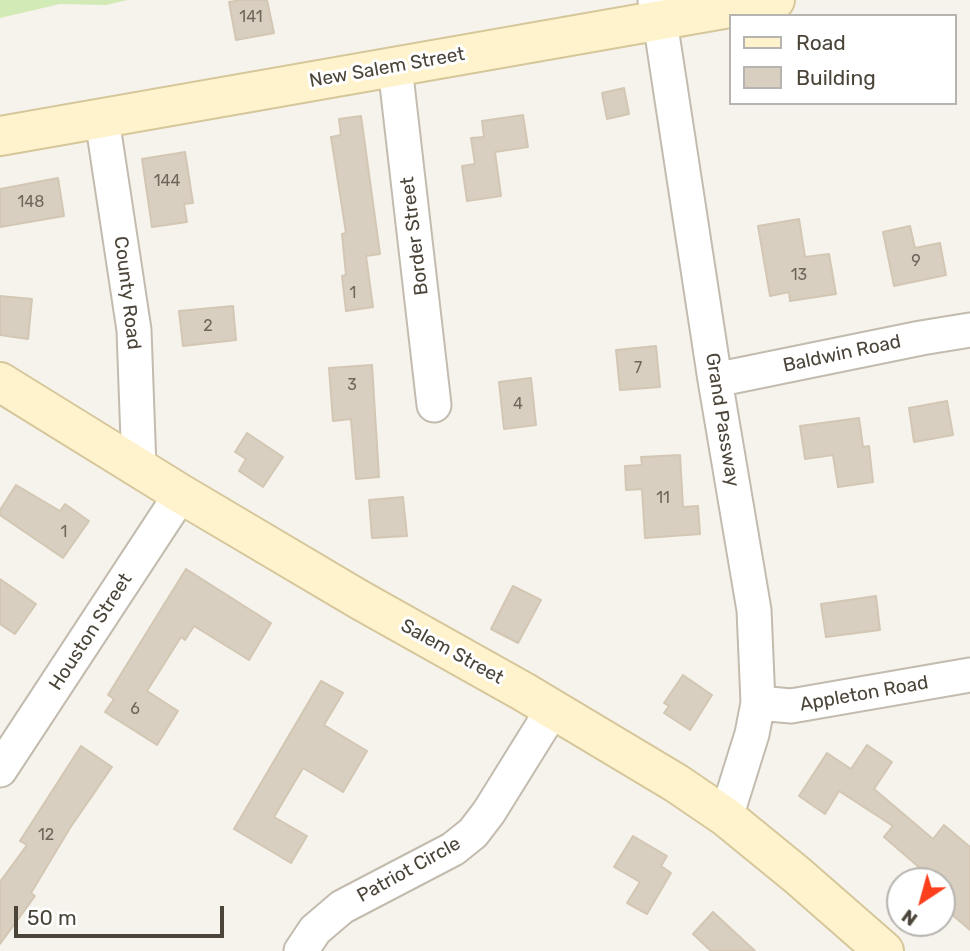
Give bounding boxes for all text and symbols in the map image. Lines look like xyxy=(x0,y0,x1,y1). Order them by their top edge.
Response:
house number: 141 xyxy=(239,7,263,27)
legend xyxy=(729,14,956,105)
text: Road xyxy=(796,30,846,55)
street label: New Salem Street xyxy=(307,43,467,93)
text: Building xyxy=(796,65,876,90)
house number: 144 xyxy=(154,171,180,191)
street label: Border Street xyxy=(396,175,434,297)
house number: 148 xyxy=(18,192,44,212)
street label: County Road xyxy=(109,235,145,351)
house number: 9 xyxy=(911,251,921,271)
house number: 13 xyxy=(791,265,807,285)
house number: 1 xyxy=(350,283,356,303)
house number: 2 xyxy=(203,316,213,336)
street label: Baldwin Road xyxy=(781,330,903,378)
street label: Grand Passway xyxy=(700,351,744,489)
house number: 7 xyxy=(634,358,642,378)
house number: 3 xyxy=(347,375,357,395)
house number: 4 xyxy=(513,394,523,414)
house number: 11 xyxy=(656,488,670,508)
house number: 1 xyxy=(61,522,67,542)
street label: Houston Street xyxy=(45,569,137,695)
street label: Salem Street xyxy=(397,614,507,690)
street label: Appleton Road xyxy=(798,671,930,717)
house number: 6 xyxy=(130,699,140,719)
house number: 12 xyxy=(38,825,54,845)
street label: Patriot Circle xyxy=(353,832,465,908)
north arrow xyxy=(886,867,956,937)
scale bar xyxy=(18,892,228,936)
text: N xyxy=(897,904,922,931)
text: 50 m xyxy=(27,905,77,930)

